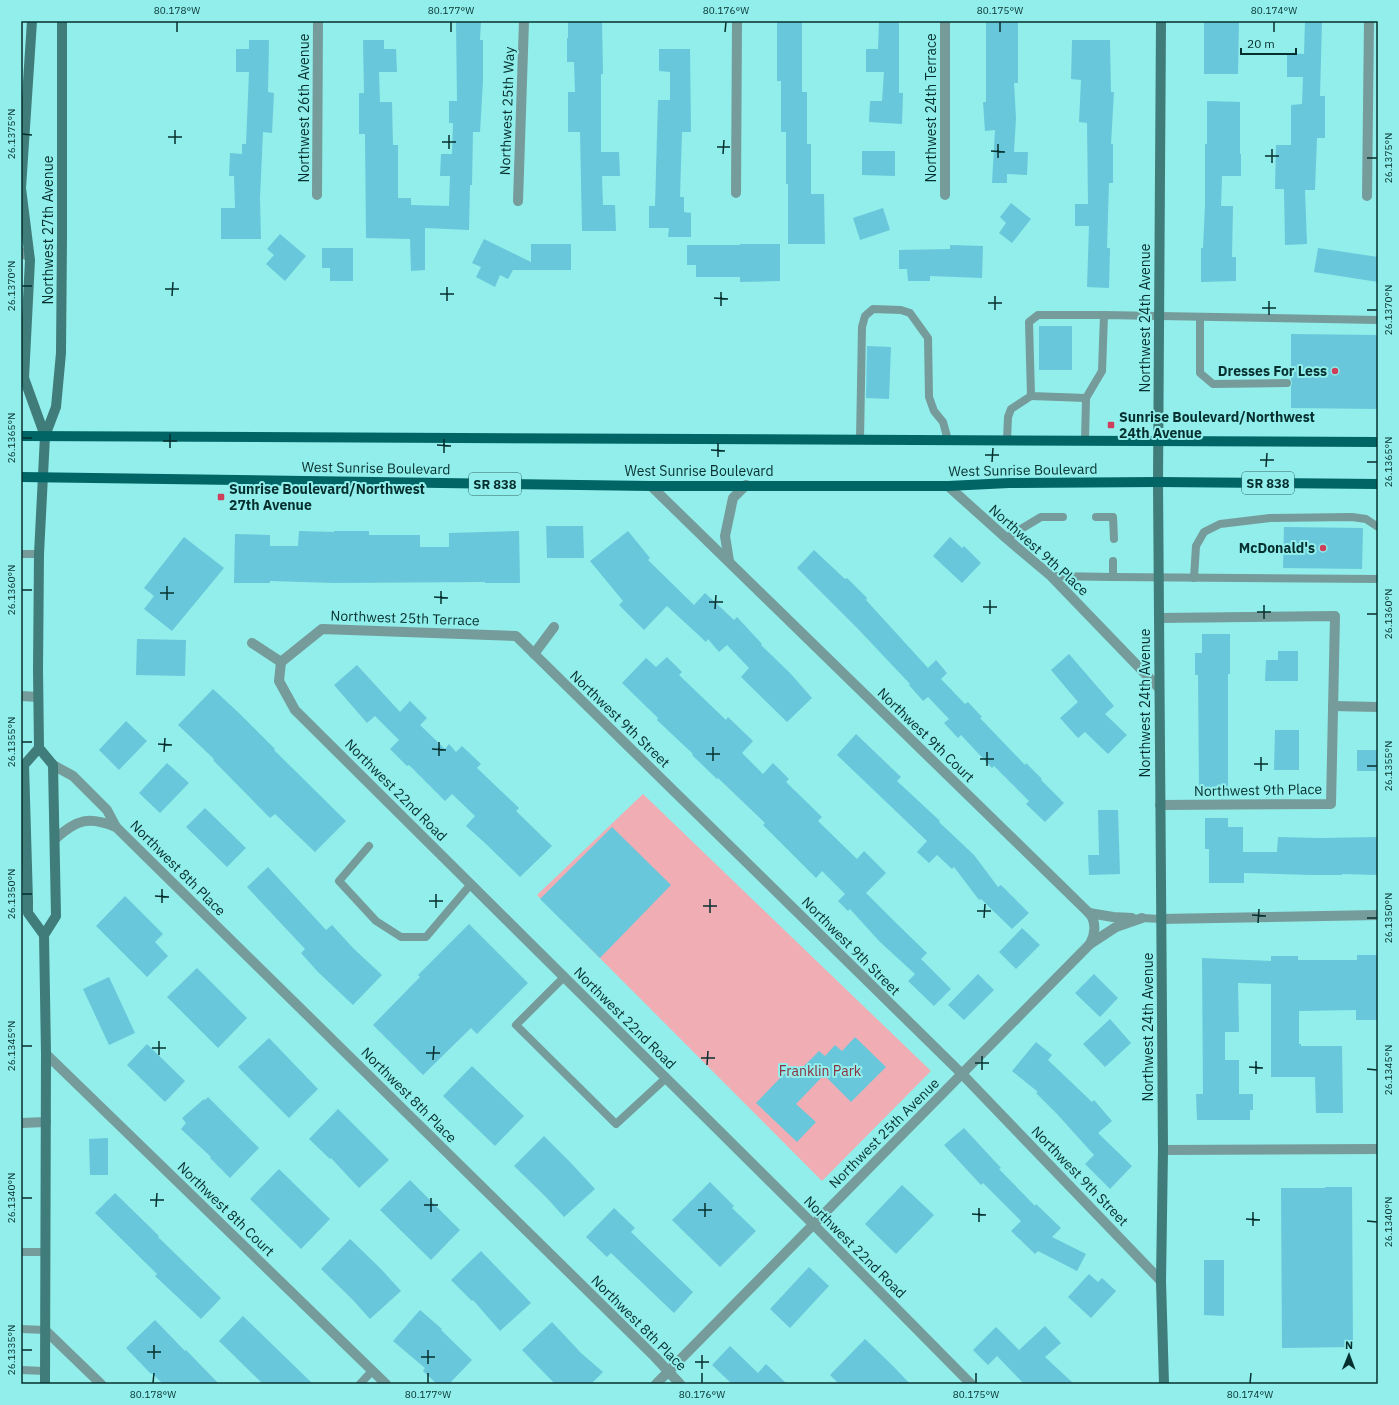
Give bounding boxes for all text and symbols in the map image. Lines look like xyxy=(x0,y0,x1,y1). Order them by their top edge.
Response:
text: 80.178°W xyxy=(154,4,200,17)
text: 80.177°W xyxy=(428,4,474,17)
text: 80.176°W xyxy=(703,4,749,17)
text: 80.175°W xyxy=(977,4,1023,17)
text: 80.174°W xyxy=(1251,4,1297,17)
scale bar xyxy=(1241,30,1296,56)
street label: Northwest 26th Avenue xyxy=(295,33,313,182)
street label: Northwest 24th Terrace xyxy=(922,33,940,183)
text: 20 m xyxy=(1247,36,1275,51)
street label: Northwest 25th Way xyxy=(496,46,518,176)
text: 26.1375°N xyxy=(5,109,18,159)
text: 26.1375°N xyxy=(1382,133,1395,183)
street label: Northwest 27th Avenue xyxy=(39,155,57,304)
street label: Northwest 24th Avenue xyxy=(1136,243,1154,392)
text: 26.1370°N xyxy=(5,261,18,311)
text: 26.1370°N xyxy=(1382,285,1395,335)
place label: Dresses For Less xyxy=(1218,362,1327,380)
marker: Dresses For Less xyxy=(1330,366,1340,376)
place label: Sunrise Boulevard/Northwest 24th Avenue xyxy=(1119,408,1315,442)
text: 26.1365°N xyxy=(5,413,18,463)
marker: Sunrise Boulevard/Northwest 24th Avenue xyxy=(1106,420,1116,430)
text: 26.1365°N xyxy=(1382,437,1395,487)
street label: West Sunrise Boulevard xyxy=(301,458,451,478)
street label: West Sunrise Boulevard xyxy=(948,460,1098,480)
street label: West Sunrise Boulevard xyxy=(624,462,774,480)
road number: SR 838 xyxy=(1242,472,1294,494)
road number: SR 838 xyxy=(469,473,521,495)
place label: Sunrise Boulevard/Northwest 27th Avenue xyxy=(229,480,425,514)
marker: Sunrise Boulevard/Northwest 27th Avenue xyxy=(216,492,226,502)
street label: Northwest 9th Place xyxy=(985,500,1093,600)
place label: McDonald's xyxy=(1239,539,1315,557)
marker: McDonald's xyxy=(1318,543,1328,553)
text: 26.1360°N xyxy=(5,565,18,615)
text: 26.1360°N xyxy=(1382,589,1395,639)
street label: Northwest 25th Terrace xyxy=(330,606,480,630)
street label: Northwest 24th Avenue xyxy=(1136,628,1154,777)
street label: Northwest 9th Street xyxy=(566,667,674,771)
street label: Northwest 9th Court xyxy=(874,684,978,786)
text: 26.1355°N xyxy=(5,717,18,767)
street label: Northwest 22nd Road xyxy=(341,735,451,845)
text: 26.1355°N xyxy=(1382,741,1395,791)
street label: Northwest 9th Place xyxy=(1194,780,1322,800)
street label: Northwest 8th Place xyxy=(126,816,230,920)
text: 26.1350°N xyxy=(5,869,18,919)
street label: Northwest 9th Street xyxy=(798,893,904,999)
text: 26.1350°N xyxy=(1382,893,1395,943)
street label: Northwest 24th Avenue xyxy=(1139,952,1157,1101)
street label: Northwest 22nd Road xyxy=(570,963,680,1073)
text: 26.1345°N xyxy=(5,1021,18,1071)
street label: Northwest 8th Place xyxy=(357,1043,461,1147)
text: 26.1345°N xyxy=(1382,1045,1395,1095)
park label: Franklin Park xyxy=(779,1062,862,1080)
street label: Northwest 25th Avenue xyxy=(825,1074,943,1192)
street label: Northwest 9th Street xyxy=(1028,1122,1132,1230)
street label: Northwest 8th Court xyxy=(174,1158,278,1260)
text: 26.1340°N xyxy=(5,1173,18,1223)
street label: Northwest 22nd Road xyxy=(800,1192,910,1302)
text: 26.1340°N xyxy=(1382,1197,1395,1247)
street label: Northwest 8th Place xyxy=(587,1271,691,1375)
text: 26.1335°N xyxy=(5,1325,18,1375)
north arrow xyxy=(1329,1335,1369,1375)
text: N xyxy=(1345,1338,1353,1352)
text: 80.178°W xyxy=(130,1388,176,1401)
text: 80.177°W xyxy=(405,1388,451,1401)
text: 80.176°W xyxy=(679,1388,725,1401)
text: 80.175°W xyxy=(953,1388,999,1401)
text: 80.174°W xyxy=(1227,1388,1273,1401)

